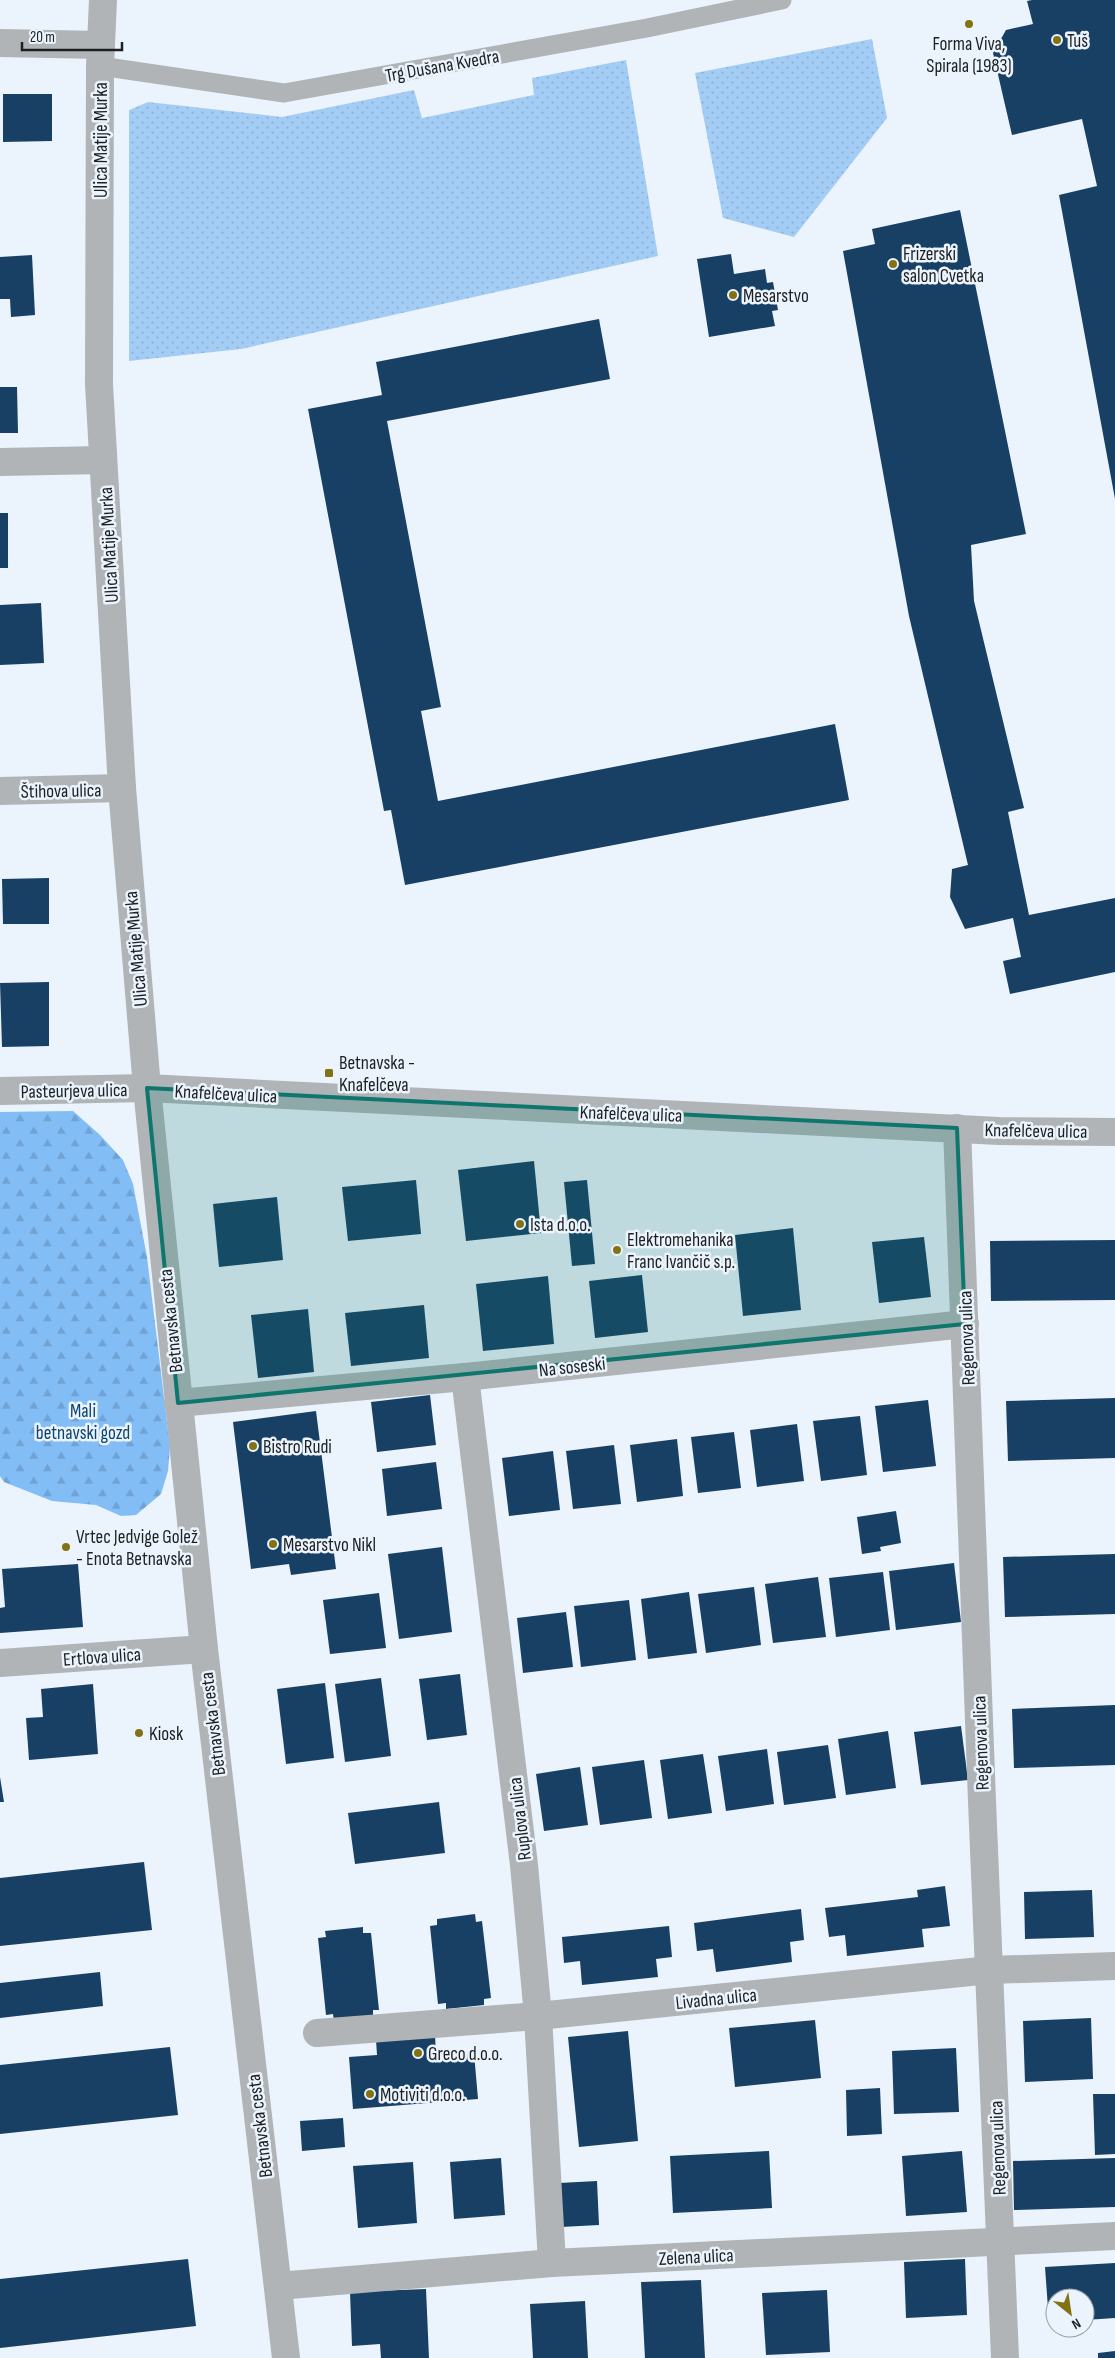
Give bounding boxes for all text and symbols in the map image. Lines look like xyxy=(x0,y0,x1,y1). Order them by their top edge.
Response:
marker: Forma Viva, Spirala (1983) xyxy=(963,18,975,30)
scale bar xyxy=(22,20,122,52)
text: 20 m xyxy=(30,28,55,47)
place label: Tuš xyxy=(1067,30,1088,53)
place label: Forma Viva, Spirala (1983) xyxy=(926,33,1012,78)
marker: Tuš xyxy=(1051,34,1063,46)
street label: Trg Dušana Kvedra xyxy=(384,45,501,88)
street label: Ulica Matije Murka xyxy=(90,82,113,198)
place label: Frizerski salon Cvetka xyxy=(903,243,984,288)
marker: Frizerski salon Cvetka xyxy=(887,258,899,270)
place label: Mesarstvo xyxy=(743,285,809,308)
marker: Mesarstvo xyxy=(727,289,739,301)
street label: Ulica Matije Murka xyxy=(95,486,124,603)
street label: Štihova ulica xyxy=(20,779,102,804)
street label: Ulica Matije Murka xyxy=(120,890,153,1008)
place label: Betnavska - Knafelčeva xyxy=(339,1052,415,1097)
marker: Betnavska - Knafelčeva xyxy=(323,1067,335,1079)
street label: Pasteurjeva ulica xyxy=(20,1079,128,1104)
street label: Knafelčeva ulica xyxy=(174,1080,278,1109)
street label: Knafelčeva ulica xyxy=(579,1101,683,1128)
street label: Knafelčeva ulica xyxy=(984,1119,1088,1144)
place label: Ista d.o.o. xyxy=(530,1214,590,1237)
marker: Ista d.o.o. xyxy=(514,1218,526,1230)
place label: Elektromehanika Franc Ivančič s.p. xyxy=(627,1229,735,1274)
marker: Elektromehanika Franc Ivančič s.p. xyxy=(611,1244,623,1256)
street label: Betnavska cesta xyxy=(155,1268,188,1374)
street label: Regenova ulica xyxy=(954,1290,981,1386)
street label: Na soseski xyxy=(538,1353,607,1382)
park label: Mali betnavski gozd xyxy=(36,1400,130,1445)
place label: Bistro Rudi xyxy=(263,1436,332,1459)
marker: Bistro Rudi xyxy=(247,1440,259,1452)
place label: Vrtec Jedvige Golež - Enota Betnavska xyxy=(76,1526,198,1571)
place label: Mesarstvo Nikl xyxy=(283,1534,376,1557)
marker: Mesarstvo Nikl xyxy=(267,1538,279,1550)
marker: Vrtec Jedvige Golež - Enota Betnavska xyxy=(60,1541,72,1553)
street label: Ertlova ulica xyxy=(62,1643,142,1672)
street label: Betnavska cesta xyxy=(196,1671,231,1777)
street label: Regenova ulica xyxy=(968,1695,995,1791)
place label: Kiosk xyxy=(149,1723,184,1746)
marker: Kiosk xyxy=(133,1727,145,1739)
street label: Ruplova ulica xyxy=(504,1776,537,1862)
street label: Livadna ulica xyxy=(674,1984,758,2015)
place label: Greco d.o.o. xyxy=(428,2043,503,2066)
marker: Greco d.o.o. xyxy=(412,2047,424,2059)
street label: Betnavska cesta xyxy=(243,2073,278,2179)
place label: Motiviti d.o.o. xyxy=(380,2084,466,2107)
marker: Motiviti d.o.o. xyxy=(364,2088,376,2100)
street label: Regenova ulica xyxy=(985,2100,1012,2196)
street label: Zelena ulica xyxy=(658,2244,734,2271)
north arrow xyxy=(1045,2288,1095,2338)
text: N xyxy=(1069,2315,1084,2333)

